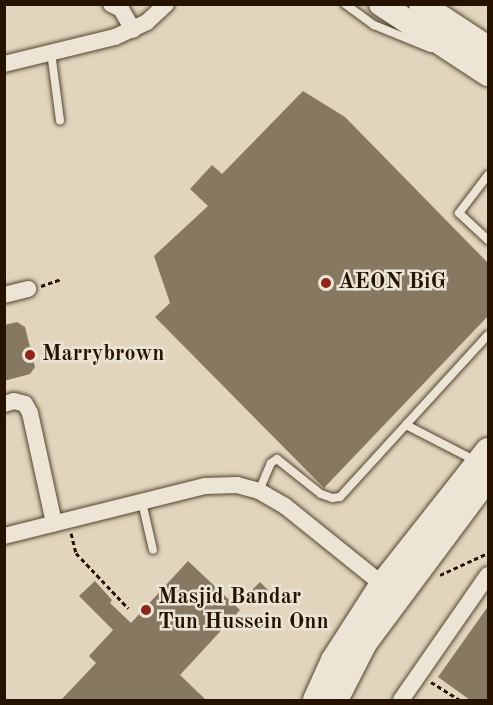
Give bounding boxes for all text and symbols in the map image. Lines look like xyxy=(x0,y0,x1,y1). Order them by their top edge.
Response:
place label: AEON BiG xyxy=(338,270,446,296)
marker: AEON BiG xyxy=(319,276,333,290)
place label: Marrybrown xyxy=(42,342,165,368)
marker: Marrybrown xyxy=(23,348,37,362)
place label: Masjid Bandar Tun Hussein Onn xyxy=(158,584,329,636)
marker: Masjid Bandar Tun Hussein Onn xyxy=(139,603,153,617)

